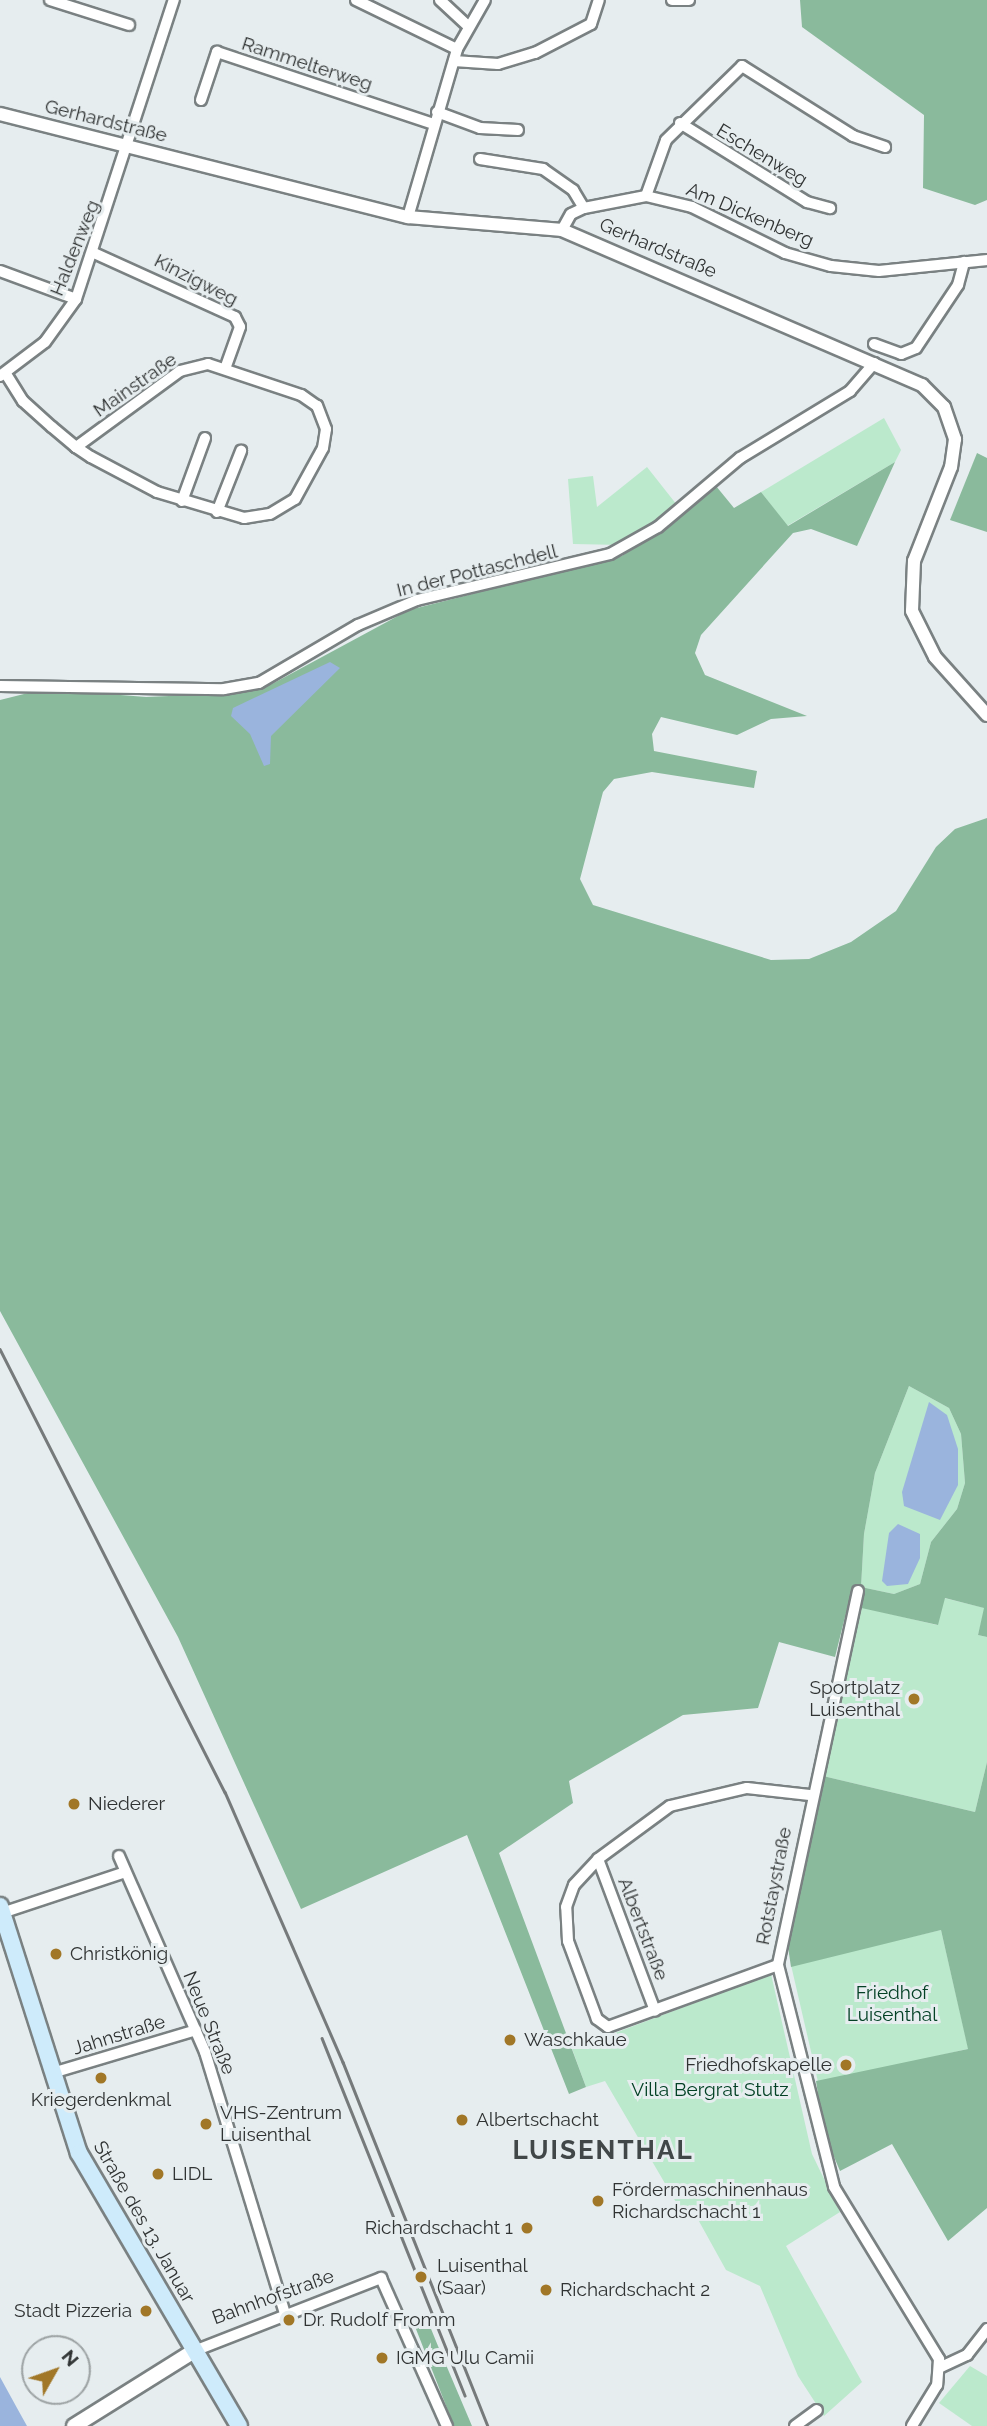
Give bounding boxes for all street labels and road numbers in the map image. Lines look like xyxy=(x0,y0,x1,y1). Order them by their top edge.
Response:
street label: Rammelterweg xyxy=(239,32,375,96)
street label: Gerhardstraße xyxy=(42,95,170,147)
street label: Eschenweg xyxy=(712,119,812,191)
street label: Am Dickenberg xyxy=(683,178,817,252)
street label: Haldenweg xyxy=(45,197,105,299)
street label: Gerhardstraße xyxy=(596,213,720,283)
street label: Kinzigweg xyxy=(150,249,242,311)
street label: Mainstraße xyxy=(89,348,181,422)
street label: In der Pottaschdell xyxy=(394,540,560,602)
street label: Rotstaystraße xyxy=(751,1825,797,1947)
street label: Albertstraße xyxy=(613,1874,673,1984)
street label: Neue Straße xyxy=(178,1968,240,2078)
street label: Jahnstraße xyxy=(70,2010,168,2060)
street label: Straße des 13. Januar xyxy=(88,2137,200,2307)
street label: Bahnhofstraße xyxy=(209,2264,337,2330)

